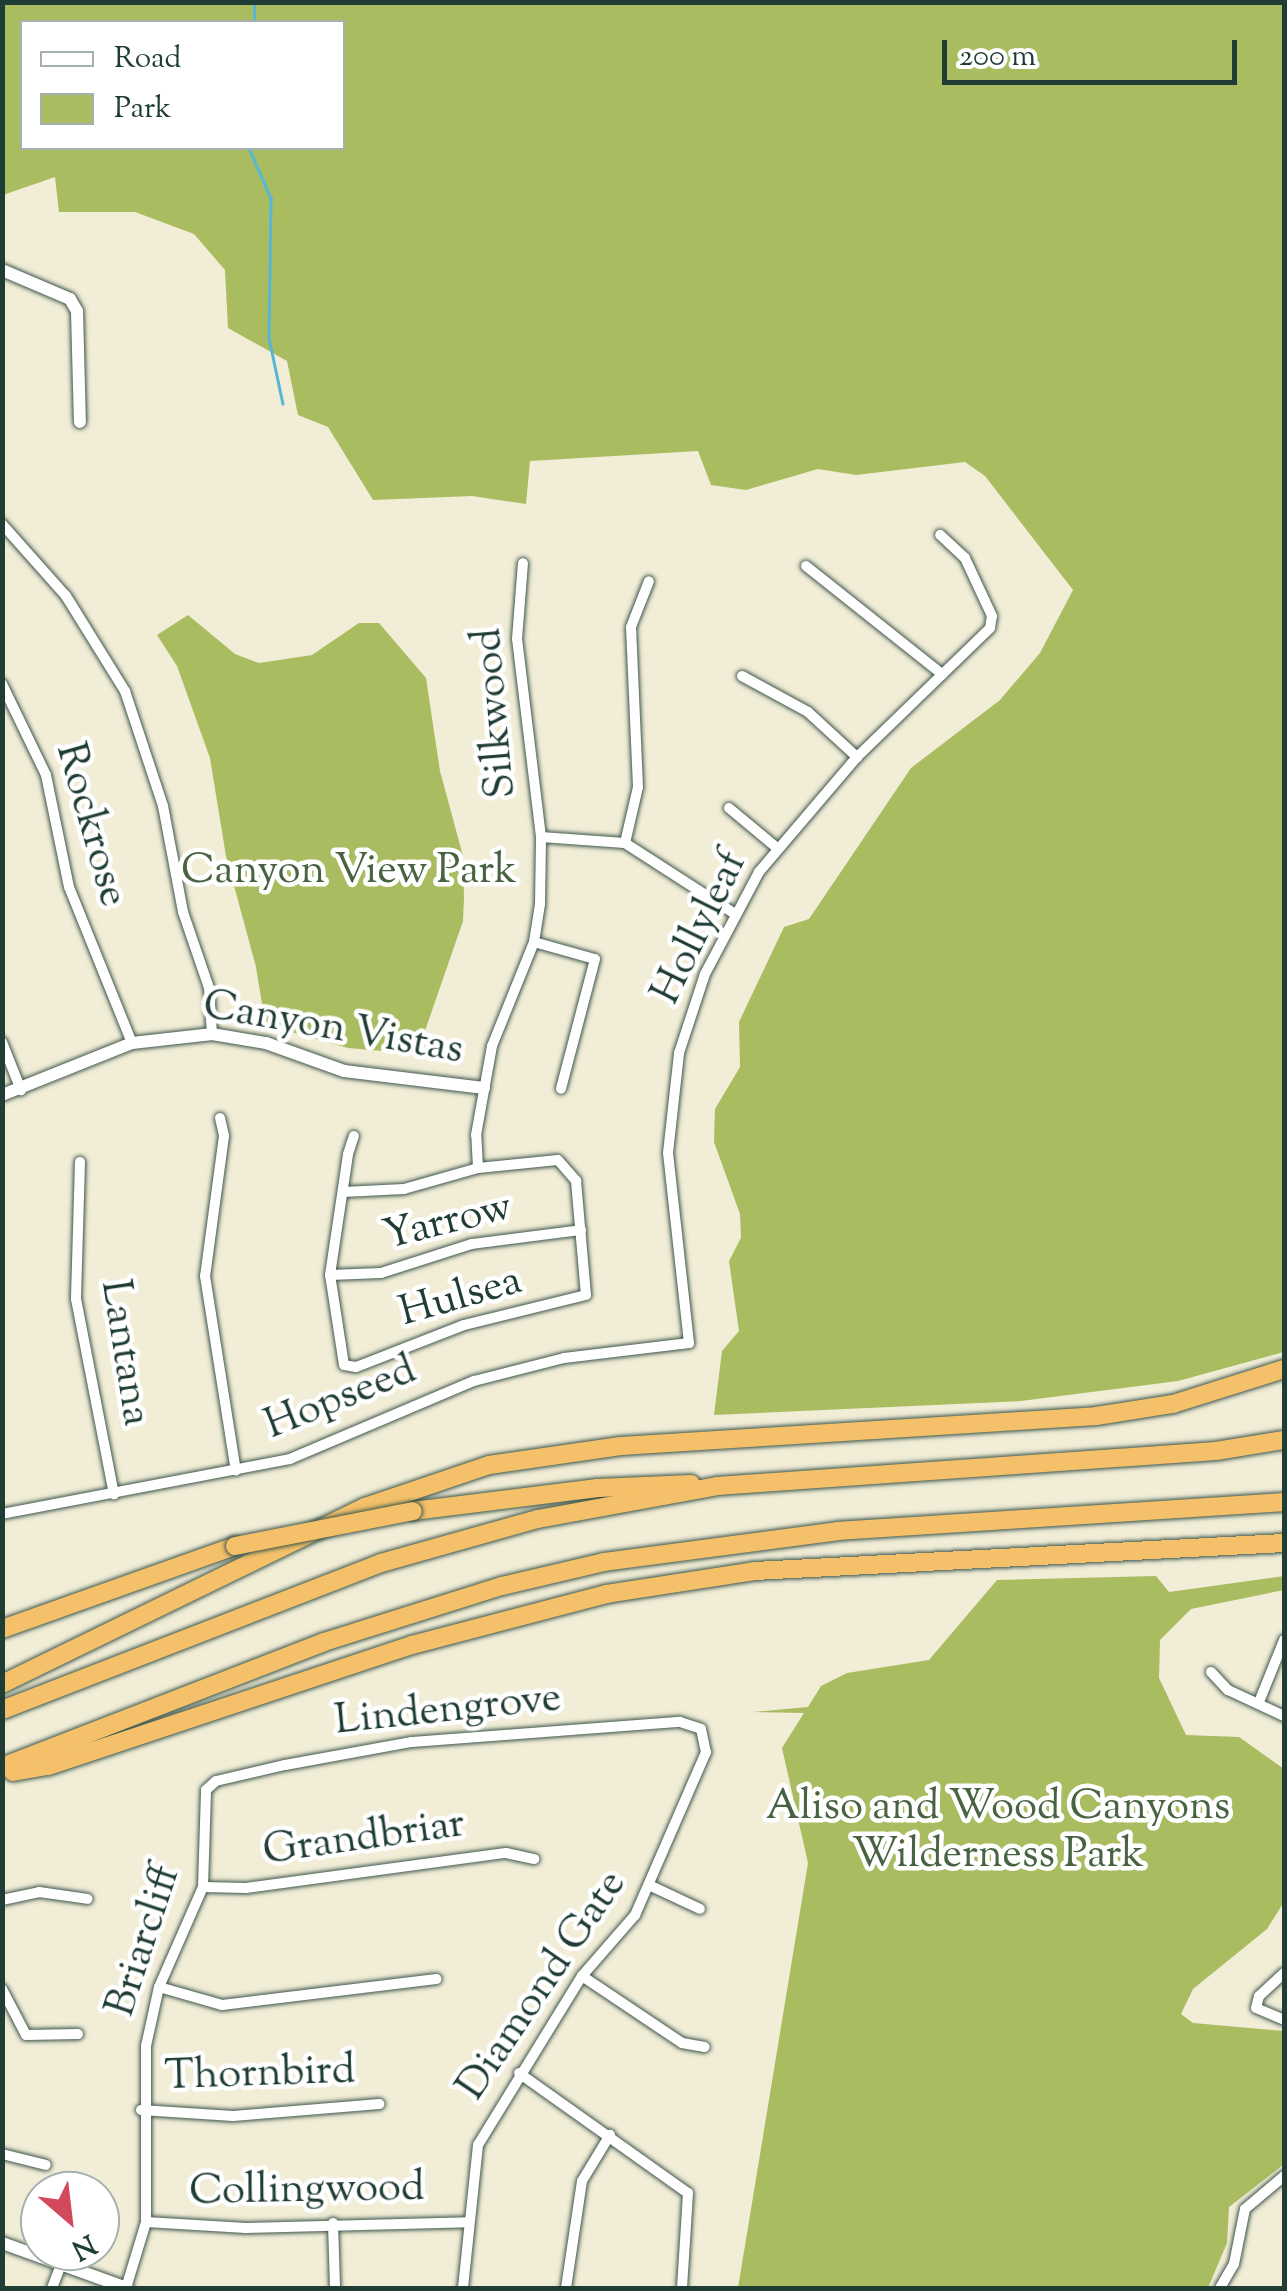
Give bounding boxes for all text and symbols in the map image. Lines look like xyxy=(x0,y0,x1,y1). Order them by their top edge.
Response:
legend xyxy=(20,20,345,150)
scale bar xyxy=(947,20,1242,82)
text: 200 m xyxy=(959,36,1036,79)
text: Road xyxy=(114,38,181,81)
text: Park xyxy=(114,88,171,131)
street label: Silkwood xyxy=(463,626,529,800)
street label: Rockrose xyxy=(43,738,137,912)
street label: Hollyleaf xyxy=(642,843,760,1013)
park label: Canyon View Park xyxy=(181,847,517,897)
street label: Canyon Vistas xyxy=(199,981,467,1077)
street label: Yarrow xyxy=(379,1183,517,1263)
street label: Hulsea xyxy=(394,1257,528,1339)
street label: Lantana xyxy=(88,1276,160,1430)
street label: Hopseed xyxy=(258,1346,424,1452)
street label: Lindengrove xyxy=(332,1674,564,1748)
park label: Aliso and Wood Canyons Wilderness Park xyxy=(766,1783,1230,1882)
street label: Grandbriar xyxy=(260,1800,468,1878)
street label: Briarcliff xyxy=(97,1859,193,2023)
street label: Diamond Gate xyxy=(448,1862,638,2110)
street label: Thornbird xyxy=(164,2046,356,2104)
street label: Collingwood xyxy=(189,2164,425,2218)
north arrow xyxy=(20,2171,120,2271)
text: N xyxy=(64,2223,102,2269)

